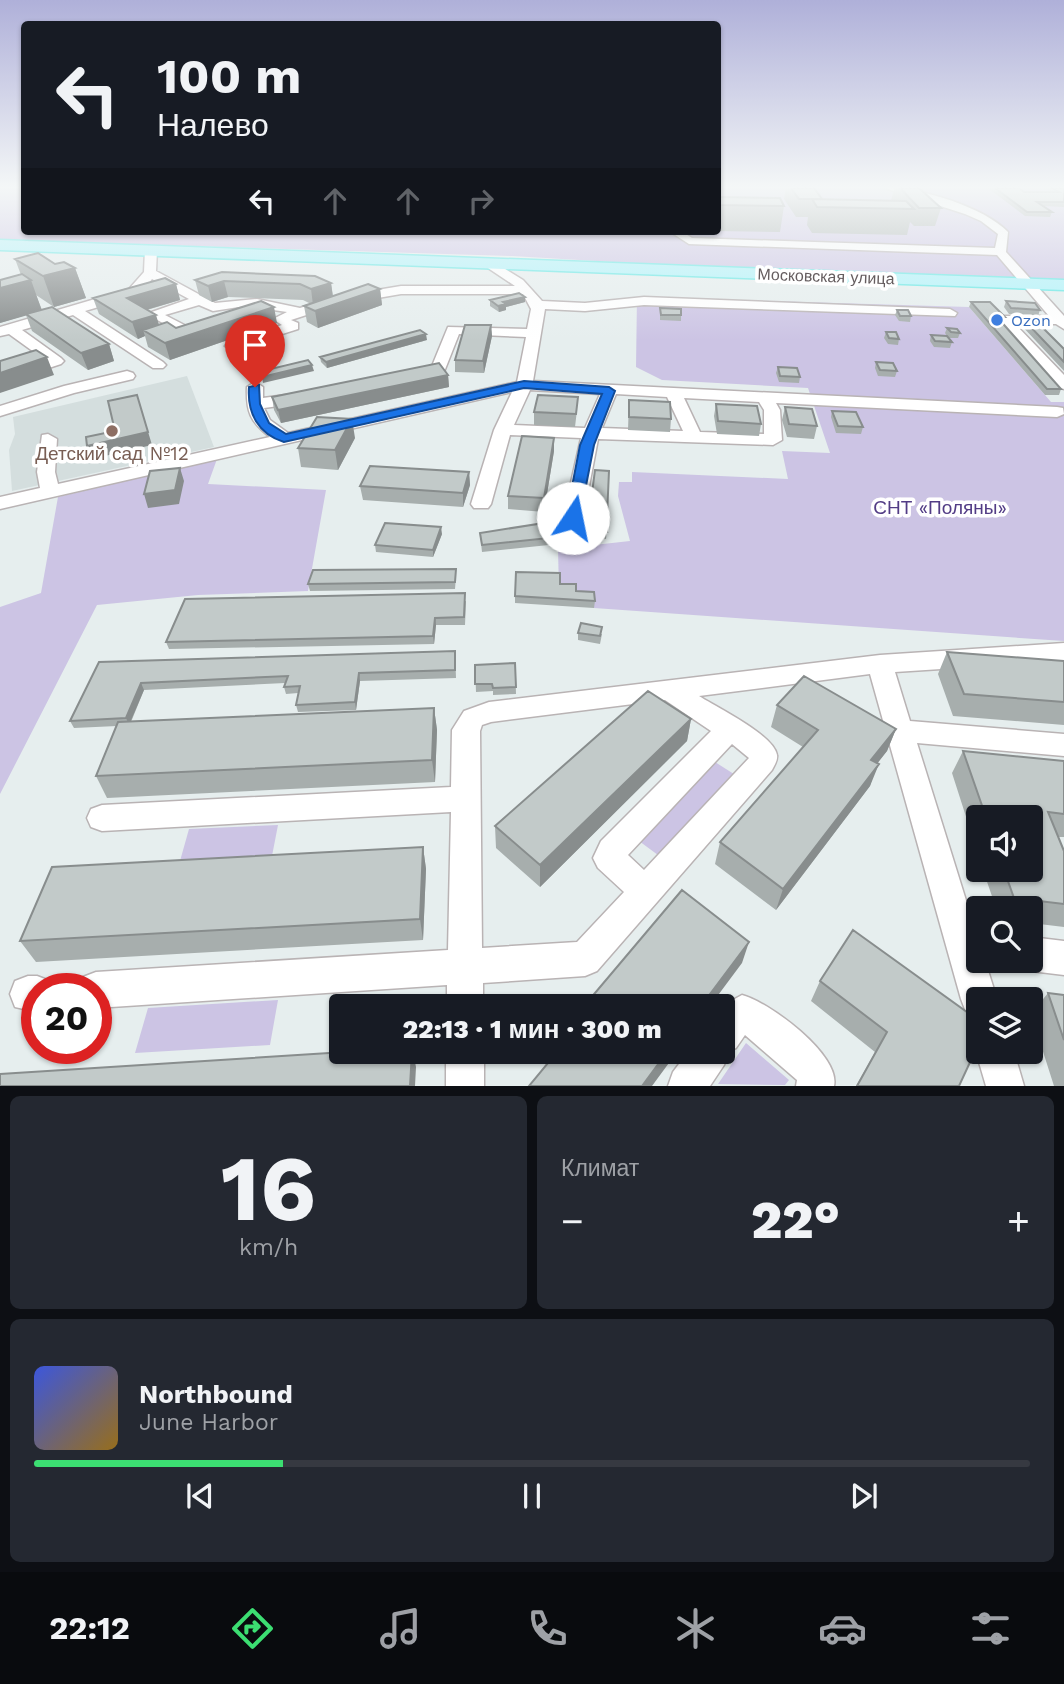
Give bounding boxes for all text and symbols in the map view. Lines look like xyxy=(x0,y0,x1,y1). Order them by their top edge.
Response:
text: 100 m xyxy=(157,47,301,105)
icon: left xyxy=(42,49,133,140)
text: Налево xyxy=(157,106,269,144)
icon: left xyxy=(243,182,281,220)
icon: ahead xyxy=(316,182,354,220)
icon: ahead xyxy=(389,182,427,220)
icon: right xyxy=(462,182,500,220)
street label: Московская улица xyxy=(757,265,895,288)
place label: Ozon xyxy=(1011,311,1051,330)
marker: Ozon xyxy=(989,312,1005,328)
pin xyxy=(225,315,285,387)
icon: arrive xyxy=(236,326,274,364)
marker: Детский сад №12 xyxy=(104,423,120,439)
place label: Детский сад №12 xyxy=(35,442,189,465)
position arrow xyxy=(536,481,610,555)
park label: СНТ «Поляны» xyxy=(873,496,1007,519)
map controls xyxy=(966,805,1043,1064)
button: sound xyxy=(966,805,1043,882)
button: search xyxy=(966,896,1043,973)
speed limit sign: 20 xyxy=(21,973,112,1064)
button: layers xyxy=(966,987,1043,1064)
text: 22:13 · 1 мин · 300 m xyxy=(402,1014,662,1044)
text: 16 xyxy=(221,1135,316,1242)
text: Климат xyxy=(561,1155,639,1182)
text: 22° xyxy=(751,1190,840,1251)
text: − xyxy=(561,1199,584,1243)
text: + xyxy=(1007,1199,1030,1243)
text: km/h xyxy=(239,1234,298,1261)
text: Northbound xyxy=(139,1379,293,1409)
text: June Harbor xyxy=(139,1409,278,1436)
icon: previous xyxy=(181,1477,219,1515)
icon: pause xyxy=(513,1477,551,1515)
icon: next xyxy=(845,1477,883,1515)
icon: directions xyxy=(228,1604,277,1653)
icon: music xyxy=(376,1604,425,1653)
icon: phone xyxy=(523,1604,572,1653)
icon: climate xyxy=(671,1604,720,1653)
icon: car xyxy=(818,1604,867,1653)
icon: filters xyxy=(966,1604,1015,1653)
text: 22:12 xyxy=(49,1609,130,1647)

